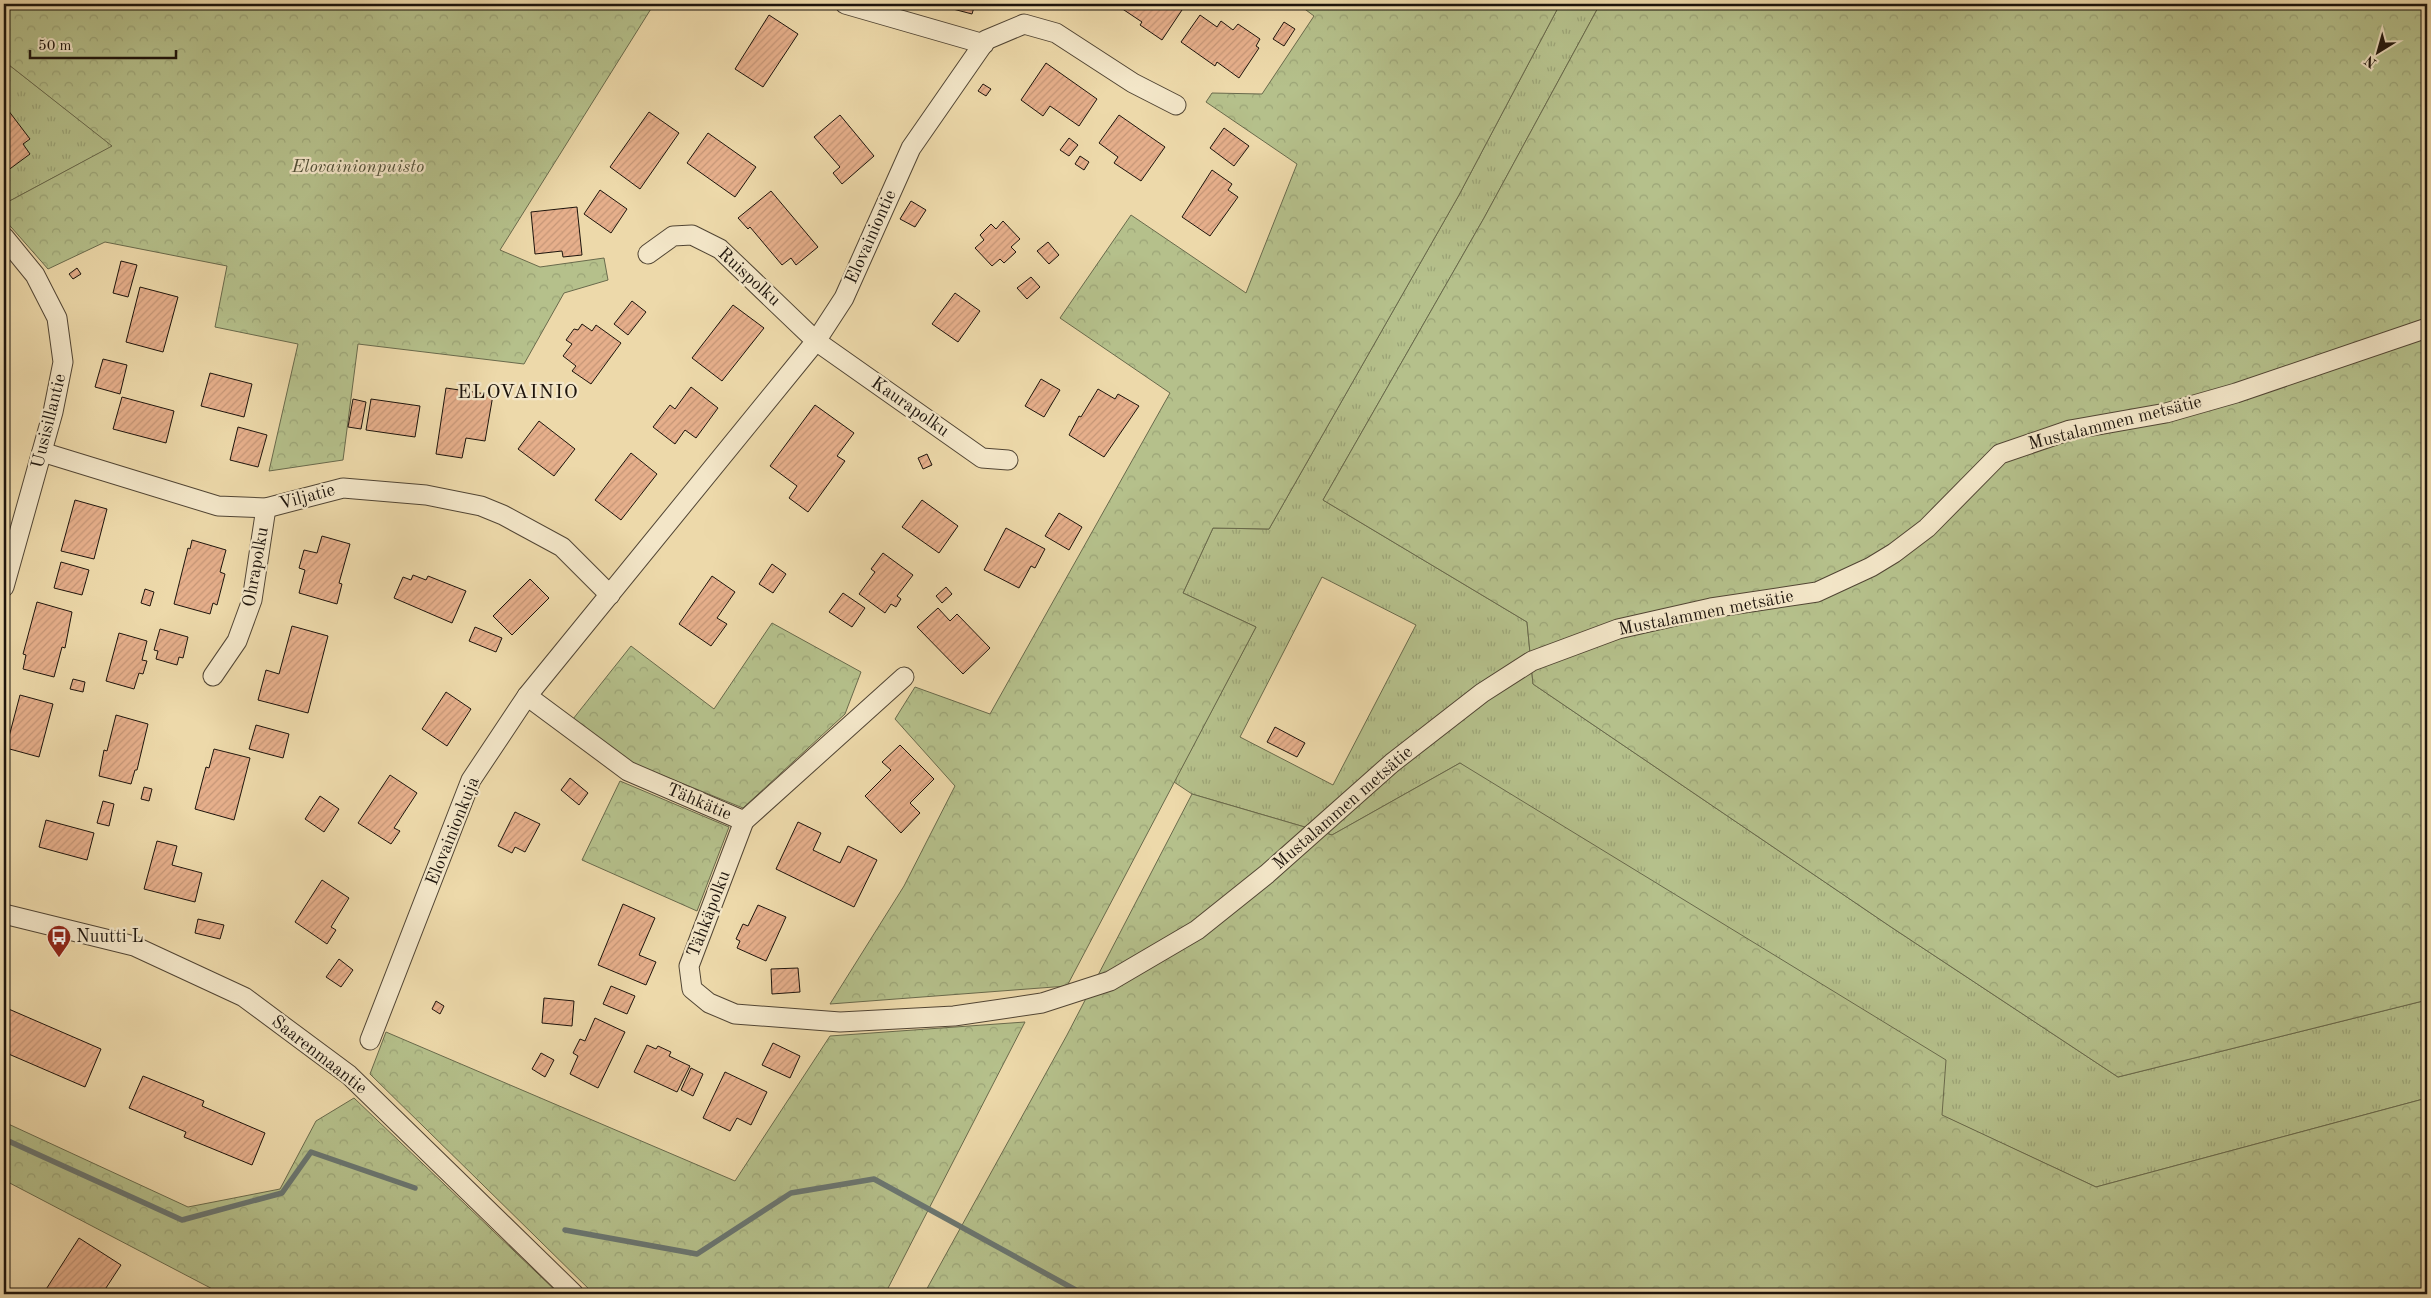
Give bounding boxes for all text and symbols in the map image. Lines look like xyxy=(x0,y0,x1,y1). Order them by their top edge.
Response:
scale bar xyxy=(30,28,176,60)
north arrow xyxy=(2354,28,2404,78)
text: 50 m xyxy=(38,39,72,54)
text: N xyxy=(2362,53,2379,70)
park label: Elovainionpuisto xyxy=(291,158,424,176)
street label: Elovainiontie xyxy=(842,187,900,287)
street label: Ruispolku xyxy=(714,244,784,310)
street label: Uusisillantie xyxy=(29,372,69,470)
street label: Kaurapolku xyxy=(868,374,953,441)
district label: ELOVAINIO xyxy=(457,383,579,403)
street label: Mustalammen metsätie xyxy=(2026,393,2204,453)
street label: Viljatie xyxy=(277,481,337,513)
street label: Ohrapolku xyxy=(240,525,272,608)
street label: Mustalammen metsätie xyxy=(1617,587,1795,639)
street label: Mustalammen metsätie xyxy=(1270,743,1416,873)
street label: Elovainionkuja xyxy=(423,774,483,888)
street label: Tähkätie xyxy=(664,780,734,824)
street label: Tähkäpolku xyxy=(684,868,734,960)
bus stop icon: Nuutti L xyxy=(46,924,72,958)
place label: Nuutti L xyxy=(76,928,144,946)
street label: Saarenmaantie xyxy=(268,1012,370,1098)

